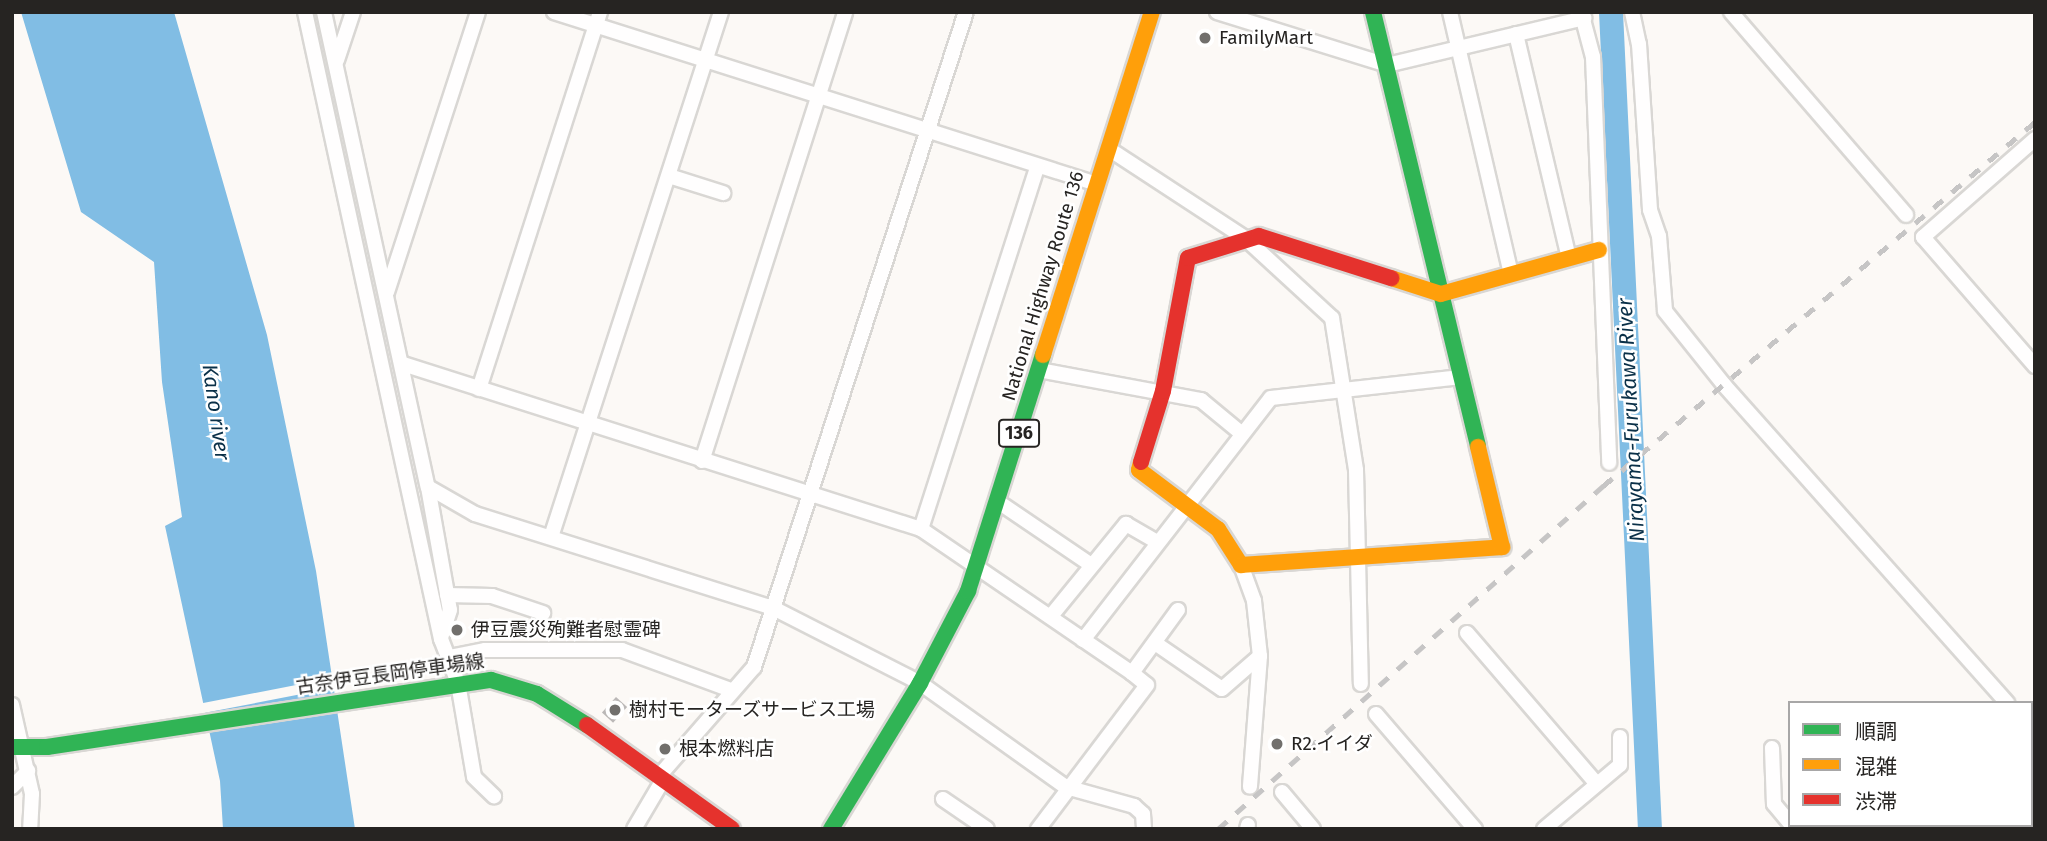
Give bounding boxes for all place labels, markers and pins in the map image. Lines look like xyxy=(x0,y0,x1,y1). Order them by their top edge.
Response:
place label: FamilyMart xyxy=(1219,27,1313,49)
marker: FamilyMart xyxy=(1197,30,1213,46)
place label: 伊豆震災殉難者慰霊碑 xyxy=(471,619,661,641)
marker: 伊豆震災殉難者慰霊碑 xyxy=(449,622,465,638)
place label: 樹村モーターズサービス工場 xyxy=(629,699,876,721)
marker: 樹村モーターズサービス工場 xyxy=(607,702,623,718)
place label: R2.イイダ xyxy=(1291,733,1373,755)
marker: R2.イイダ xyxy=(1269,736,1285,752)
place label: 根本燃料店 xyxy=(679,738,774,760)
marker: 根本燃料店 xyxy=(657,741,673,757)

